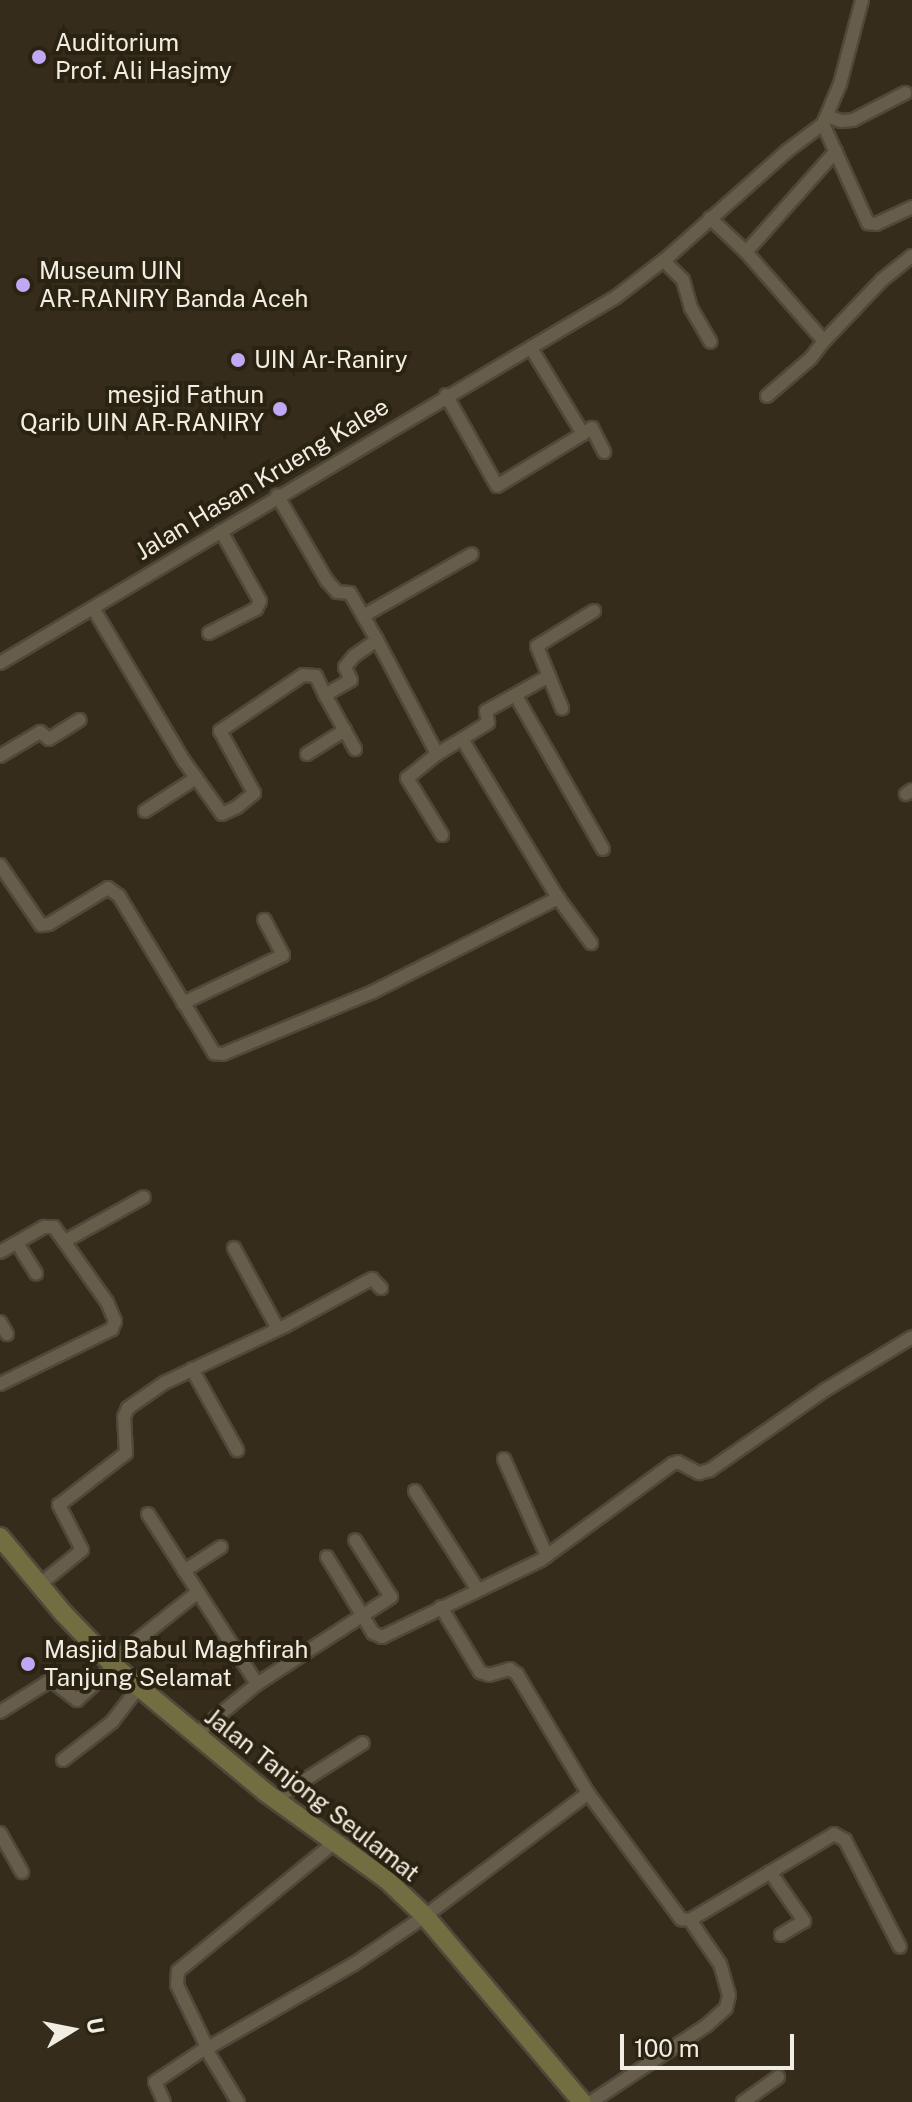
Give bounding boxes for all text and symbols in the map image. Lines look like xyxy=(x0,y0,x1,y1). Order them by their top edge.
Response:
place label: Auditorium Prof. Ali Hasjmy xyxy=(55,29,232,85)
marker: Auditorium Prof. Ali Hasjmy xyxy=(30,48,48,66)
place label: Museum UIN AR-RANIRY Banda Aceh xyxy=(39,257,309,313)
marker: Museum UIN AR-RANIRY Banda Aceh xyxy=(14,276,32,294)
place label: UIN Ar-Raniry xyxy=(254,346,408,374)
marker: UIN Ar-Raniry xyxy=(229,351,247,369)
place label: mesjid Fathun Qarib UIN AR-RANIRY xyxy=(20,381,264,437)
street label: Jalan Hasan Krueng Kalee xyxy=(130,392,394,566)
marker: mesjid Fathun Qarib UIN AR-RANIRY xyxy=(271,400,289,418)
place label: Masjid Babul Maghfirah Tanjung Selamat xyxy=(44,1636,308,1692)
marker: Masjid Babul Maghfirah Tanjung Selamat xyxy=(19,1655,37,1673)
street label: Jalan Tanjong Seulamat xyxy=(199,1702,425,1888)
north arrow xyxy=(32,1990,112,2070)
text: U xyxy=(81,2016,110,2036)
scale bar xyxy=(624,2018,798,2068)
text: 100 m xyxy=(634,2034,700,2062)

